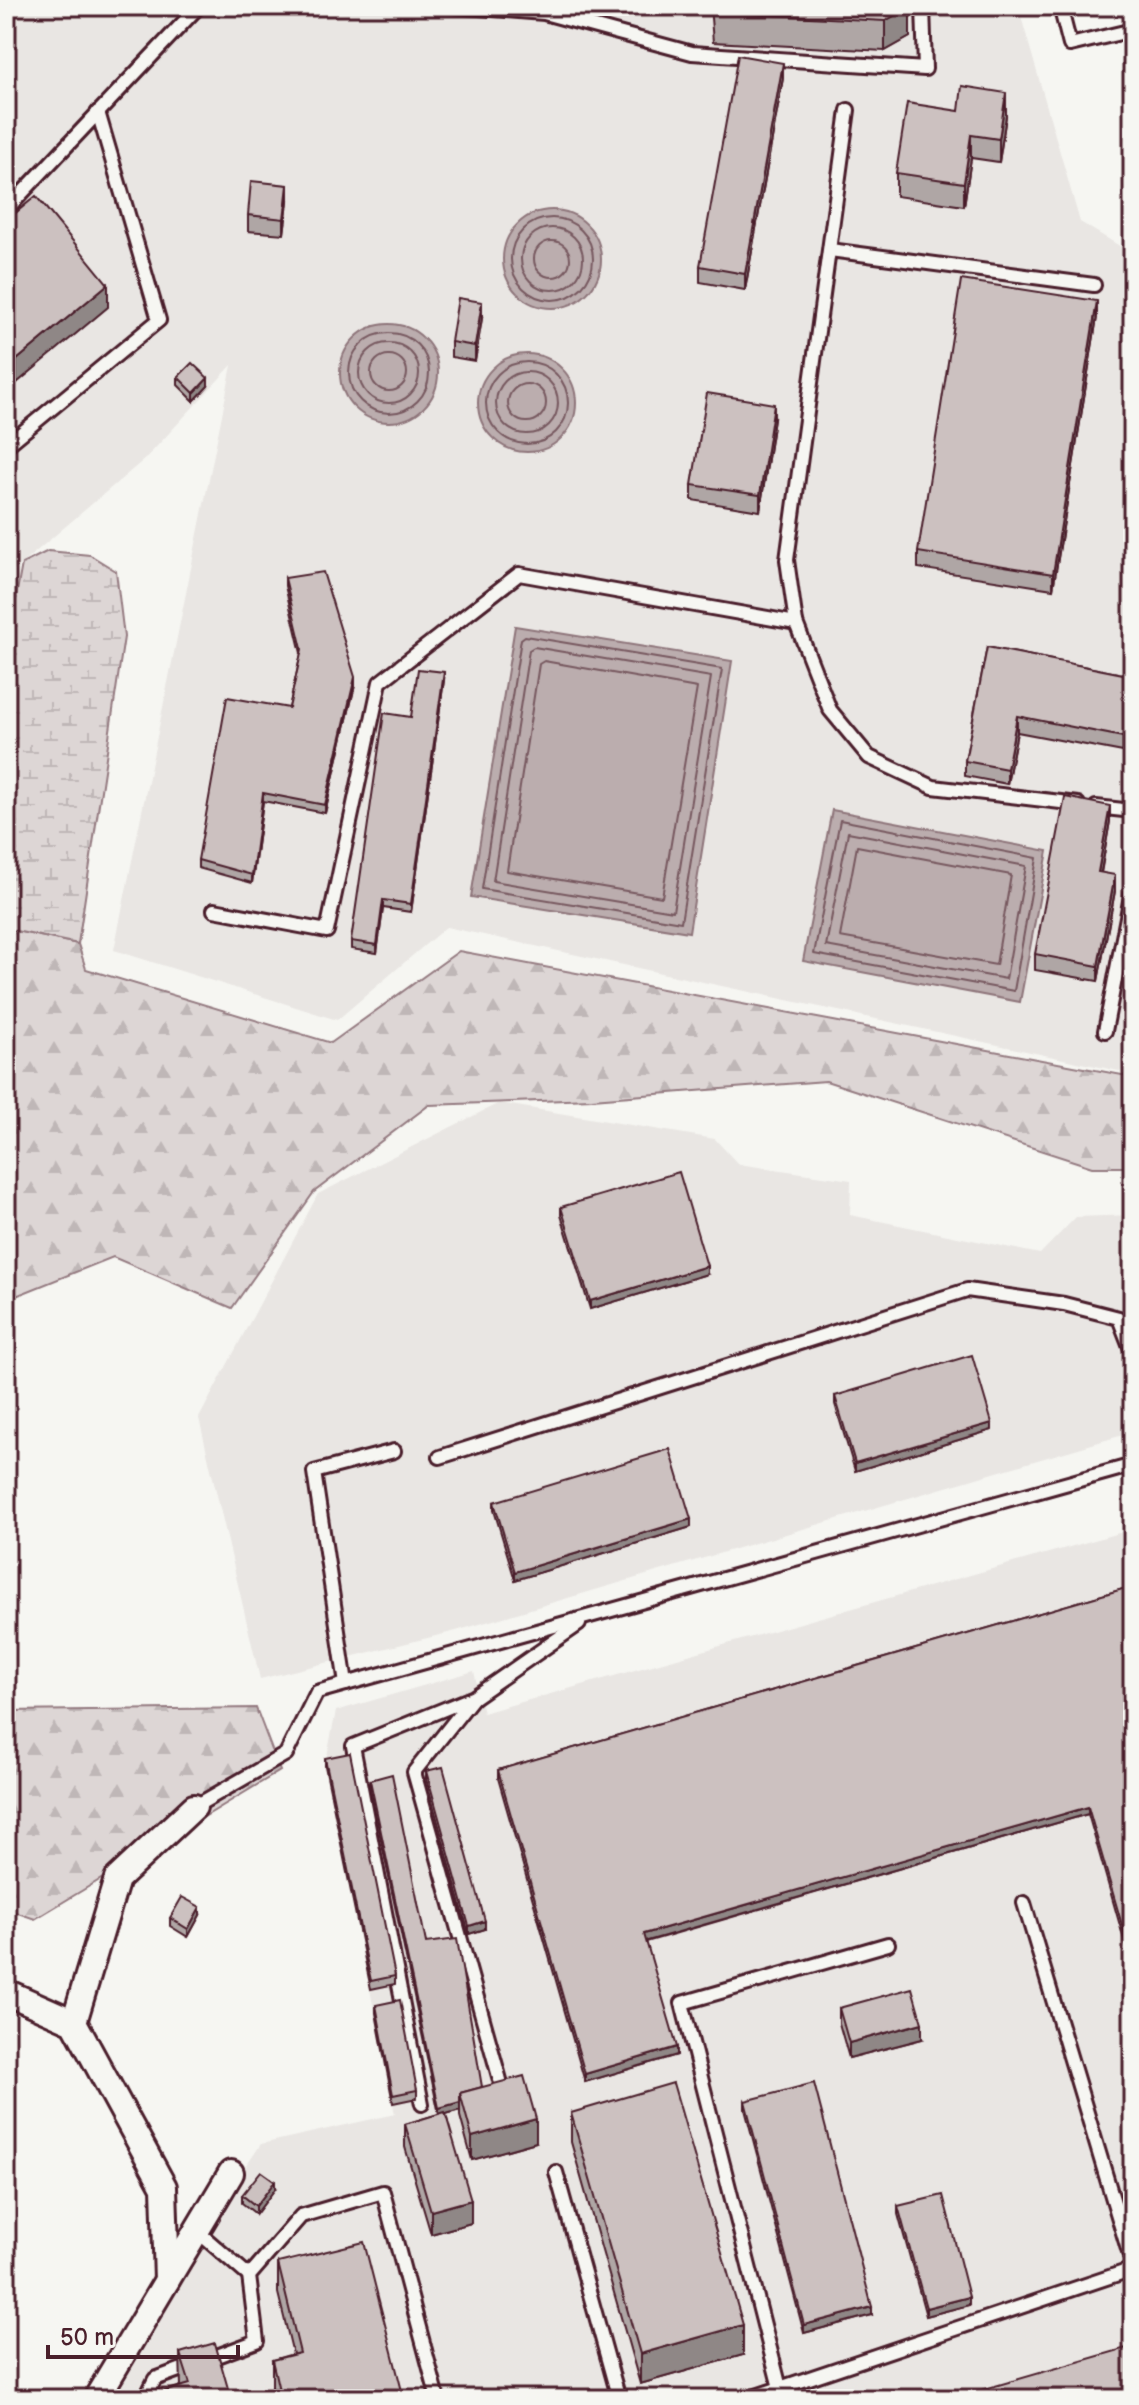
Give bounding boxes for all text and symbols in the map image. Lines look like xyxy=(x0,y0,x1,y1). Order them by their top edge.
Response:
scale bar xyxy=(48,2309,238,2359)
text: 50 m xyxy=(60,2323,114,2352)

